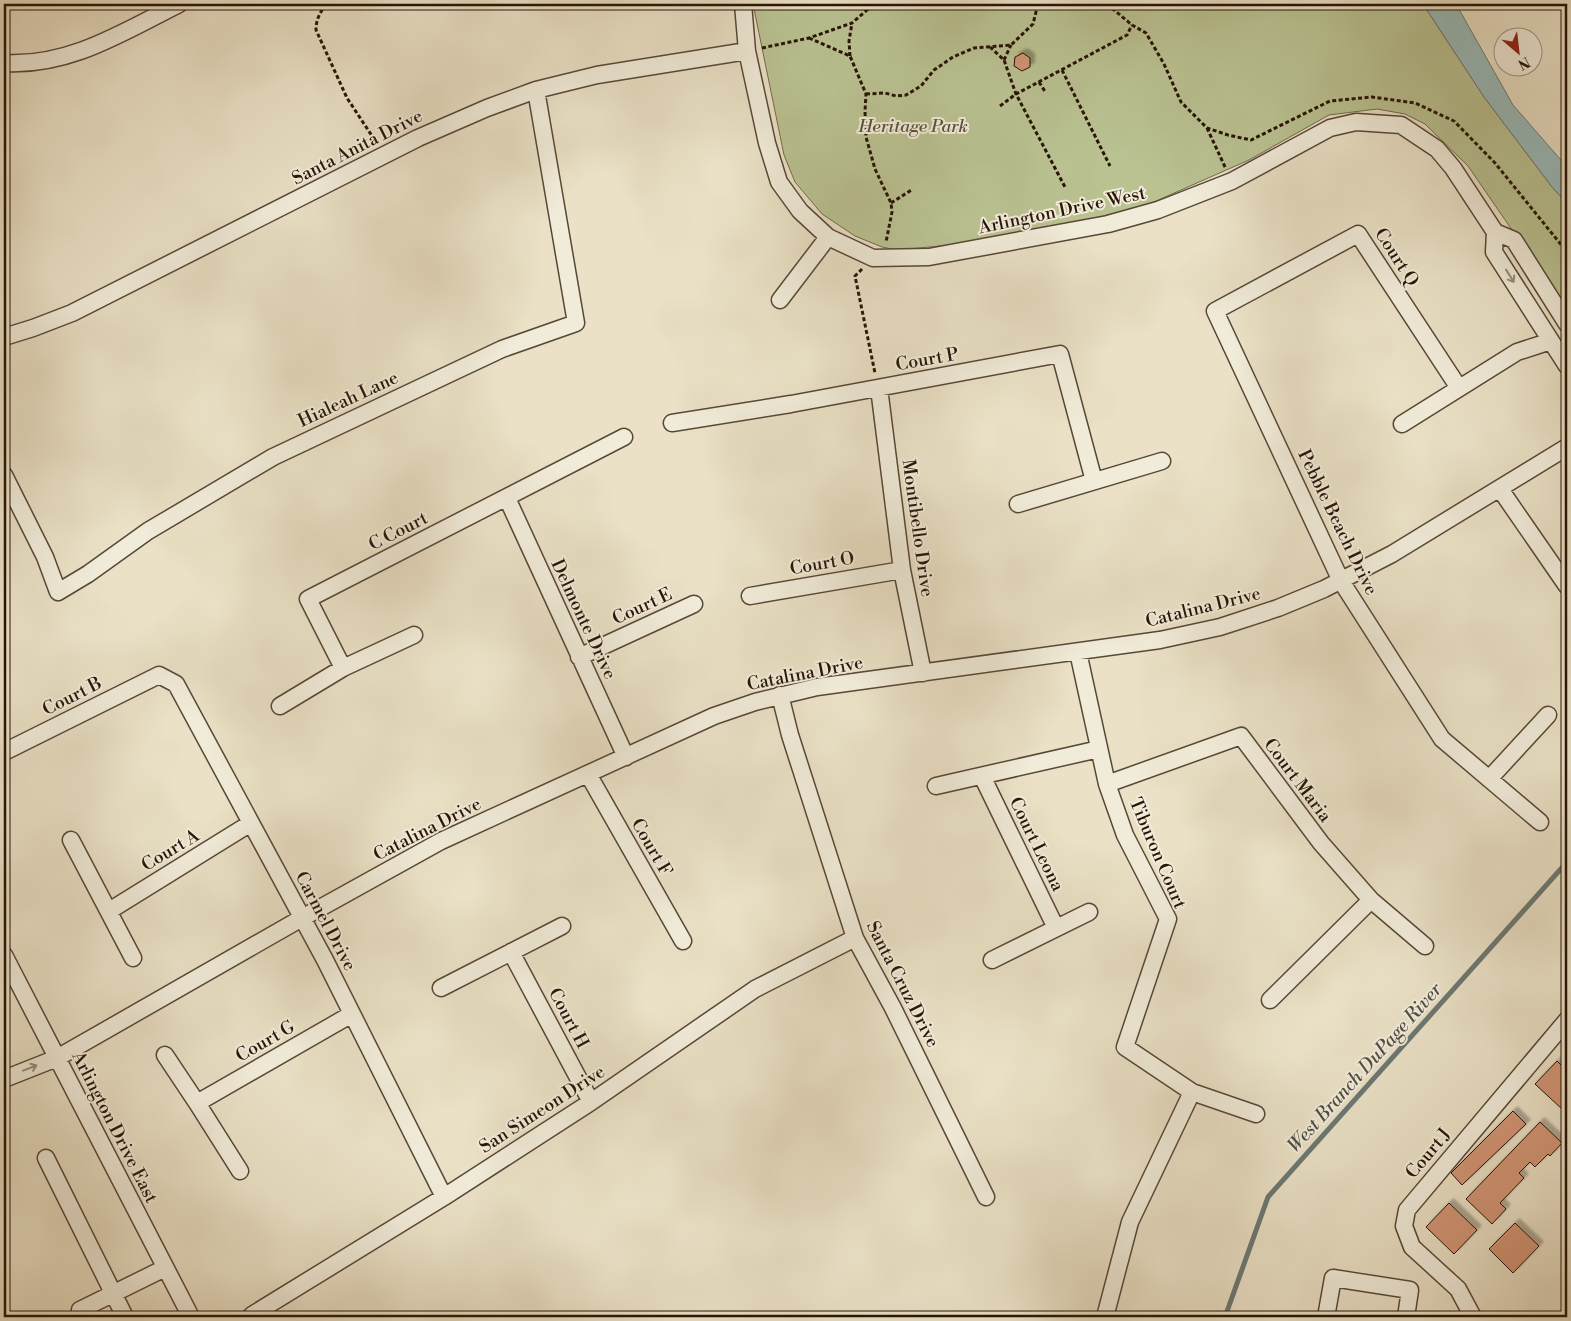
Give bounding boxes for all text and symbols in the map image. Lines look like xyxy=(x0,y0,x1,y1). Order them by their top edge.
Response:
north arrow xyxy=(1494,28,1544,78)
text: N xyxy=(1515,52,1533,73)
street label: Santa Anita Drive xyxy=(288,105,426,190)
park label: Heritage Park xyxy=(857,115,968,138)
street label: Arlington Drive West xyxy=(976,181,1148,240)
street label: Court Q xyxy=(1369,224,1424,291)
one-way arrow xyxy=(1505,269,1515,283)
street label: Court P xyxy=(894,343,960,376)
street label: Hialeah Lane xyxy=(294,366,402,433)
street label: Pebble Beach Drive xyxy=(1292,446,1383,599)
street label: Montibello Drive xyxy=(896,458,939,598)
street label: C Court xyxy=(365,507,432,556)
street label: Court O xyxy=(788,547,856,580)
street label: Delmonte Drive xyxy=(546,555,621,683)
street label: Catalina Drive xyxy=(1143,582,1263,633)
street label: Court E xyxy=(609,583,676,630)
street label: Catalina Drive xyxy=(745,651,865,696)
street label: Court B xyxy=(39,672,106,721)
street label: Court Maria xyxy=(1259,734,1337,828)
street label: Catalina Drive xyxy=(369,792,485,866)
street label: Court Leona xyxy=(1004,793,1070,896)
street label: Tiburon Court xyxy=(1124,794,1192,913)
street label: Court F xyxy=(626,814,677,880)
street label: Court A xyxy=(137,824,204,877)
street label: Carmel Drive xyxy=(290,868,361,975)
street label: Santa Cruz Drive xyxy=(861,917,944,1051)
water label: West Branch DuPage River xyxy=(1282,977,1448,1157)
street label: Court H xyxy=(543,984,594,1053)
street label: Court G xyxy=(232,1015,300,1067)
street label: Arlington Drive East xyxy=(66,1047,163,1208)
street label: San Simeon Drive xyxy=(475,1060,610,1159)
one-way arrow xyxy=(22,1063,37,1073)
street label: Court J xyxy=(1400,1123,1456,1183)

